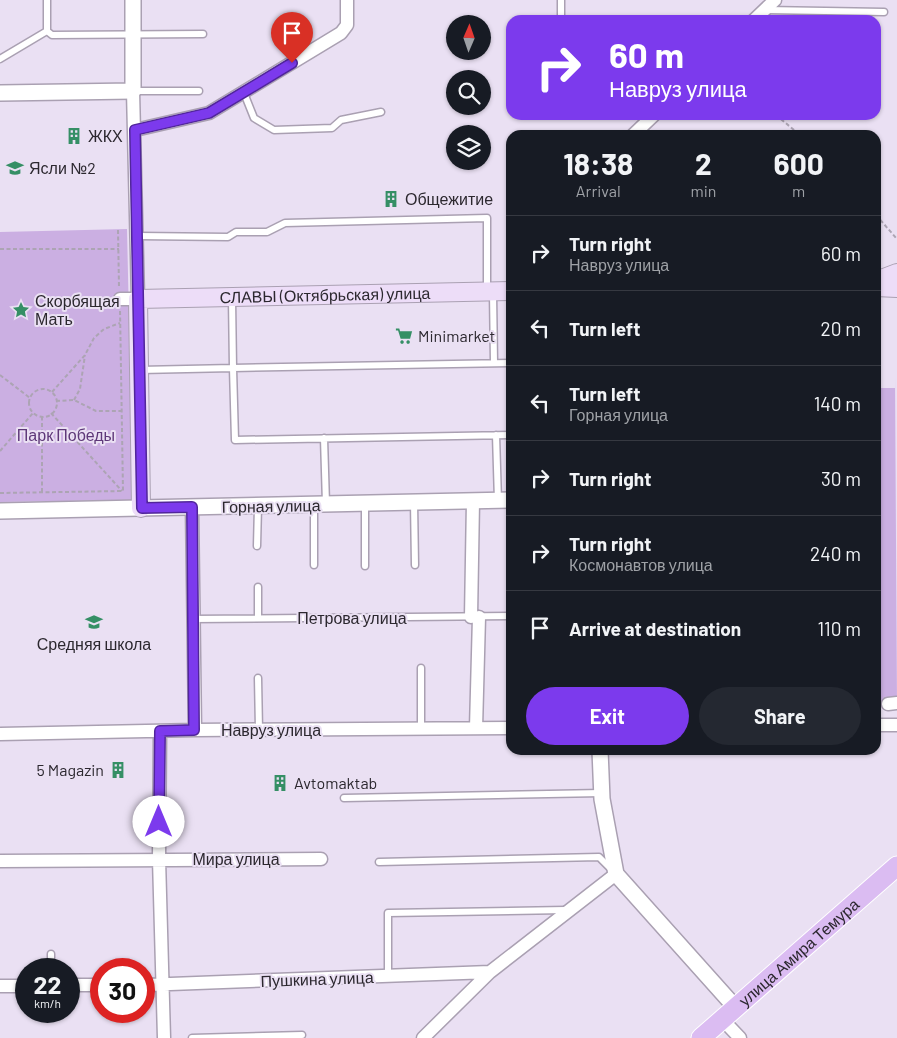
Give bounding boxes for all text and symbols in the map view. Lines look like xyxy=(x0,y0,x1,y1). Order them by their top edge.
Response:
pin xyxy=(271,12,313,63)
north arrow xyxy=(446,15,491,60)
map controls xyxy=(446,15,491,170)
icon: arrive xyxy=(278,19,306,47)
text: 60 m xyxy=(609,33,684,75)
icon: right xyxy=(526,35,591,100)
button: search xyxy=(446,70,491,115)
text: Навруз улица xyxy=(609,75,747,101)
button: layers xyxy=(446,125,491,170)
building icon: ЖКХ xyxy=(64,126,84,146)
place label: ЖКХ xyxy=(88,126,123,145)
text: 18:38 xyxy=(563,145,633,181)
text: 2 xyxy=(695,145,712,181)
text: 600 xyxy=(774,145,824,181)
school or university icon: Ясли №2 xyxy=(5,158,25,178)
place label: Ясли №2 xyxy=(29,158,96,177)
text: Arrival xyxy=(576,181,621,200)
text: min xyxy=(690,181,716,200)
text: m xyxy=(792,181,805,200)
building icon: Общежитие xyxy=(381,189,401,209)
place label: Общежитие xyxy=(405,189,493,208)
text: Turn right xyxy=(569,232,651,255)
icon: right xyxy=(526,239,554,267)
text: 60 m xyxy=(821,242,861,265)
text: Навруз улица xyxy=(569,255,669,274)
street label: СЛАВЫ (Октябрьская) улица xyxy=(219,283,431,306)
place label: Скорбящая Мать xyxy=(35,291,120,328)
place icon: Скорбящая Мать xyxy=(11,300,31,320)
icon: left xyxy=(526,314,554,342)
text: Turn left xyxy=(569,317,640,340)
text: 20 m xyxy=(821,317,861,340)
supermarket icon: Minimarket xyxy=(394,326,414,346)
place label: Minimarket xyxy=(418,326,495,345)
text: Turn left xyxy=(569,382,640,405)
icon: left xyxy=(526,389,554,417)
text: 140 m xyxy=(814,392,861,415)
text: Горная улица xyxy=(569,405,668,424)
park label: Парк Победы xyxy=(17,425,115,444)
icon: right xyxy=(526,464,554,492)
text: Turn right xyxy=(569,467,651,490)
text: 30 m xyxy=(821,467,861,490)
street label: Горная улица xyxy=(221,495,321,516)
text: Turn right xyxy=(569,532,651,555)
icon: right xyxy=(526,539,554,567)
text: 240 m xyxy=(810,542,861,565)
text: Космонавтов улица xyxy=(569,555,713,574)
street label: Петрова улица xyxy=(297,608,407,627)
school or university icon: Средняя школа xyxy=(84,612,104,632)
icon: arrive xyxy=(526,614,554,642)
text: Arrive at destination xyxy=(569,617,741,640)
text: 110 m xyxy=(817,617,861,640)
place label: Средняя школа xyxy=(37,634,151,653)
button: Exit xyxy=(526,687,689,745)
button: Share xyxy=(699,687,861,745)
street label: Навруз улица xyxy=(221,720,321,739)
place label: 5 Magazin xyxy=(36,760,104,779)
building icon: 5 Magazin xyxy=(108,760,128,780)
building icon: Avtomaktab xyxy=(270,773,290,793)
place label: Avtomaktab xyxy=(294,773,377,792)
position arrow xyxy=(132,795,184,847)
street label: Мира улица xyxy=(192,849,280,868)
street label: улица Амира Темура xyxy=(734,894,862,1010)
speed limit sign: 30 xyxy=(90,958,155,1023)
street label: Пушкина улица xyxy=(260,967,374,990)
text: 22 xyxy=(33,969,62,999)
text: km/h xyxy=(34,996,61,1010)

